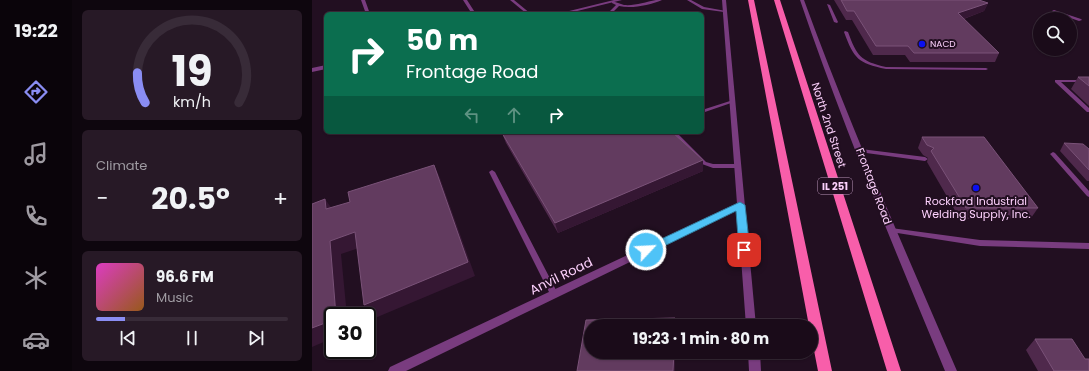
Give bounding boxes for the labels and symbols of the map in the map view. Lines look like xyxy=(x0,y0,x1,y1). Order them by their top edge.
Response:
place label: NACD xyxy=(930,38,956,50)
marker: NACD xyxy=(917,39,927,49)
street label: North 2nd Street xyxy=(808,80,850,170)
street label: Frontage Road xyxy=(852,145,896,227)
road number: IL 251 xyxy=(818,178,852,194)
marker: Rockford Industrial Welding Supply, Inc. xyxy=(971,183,981,193)
place label: Rockford Industrial Welding Supply, Inc. xyxy=(922,193,1030,222)
position arrow xyxy=(625,229,667,271)
pin xyxy=(727,233,761,267)
street label: Anvil Road xyxy=(526,253,596,299)
speed limit sign: 30 xyxy=(324,307,376,359)

